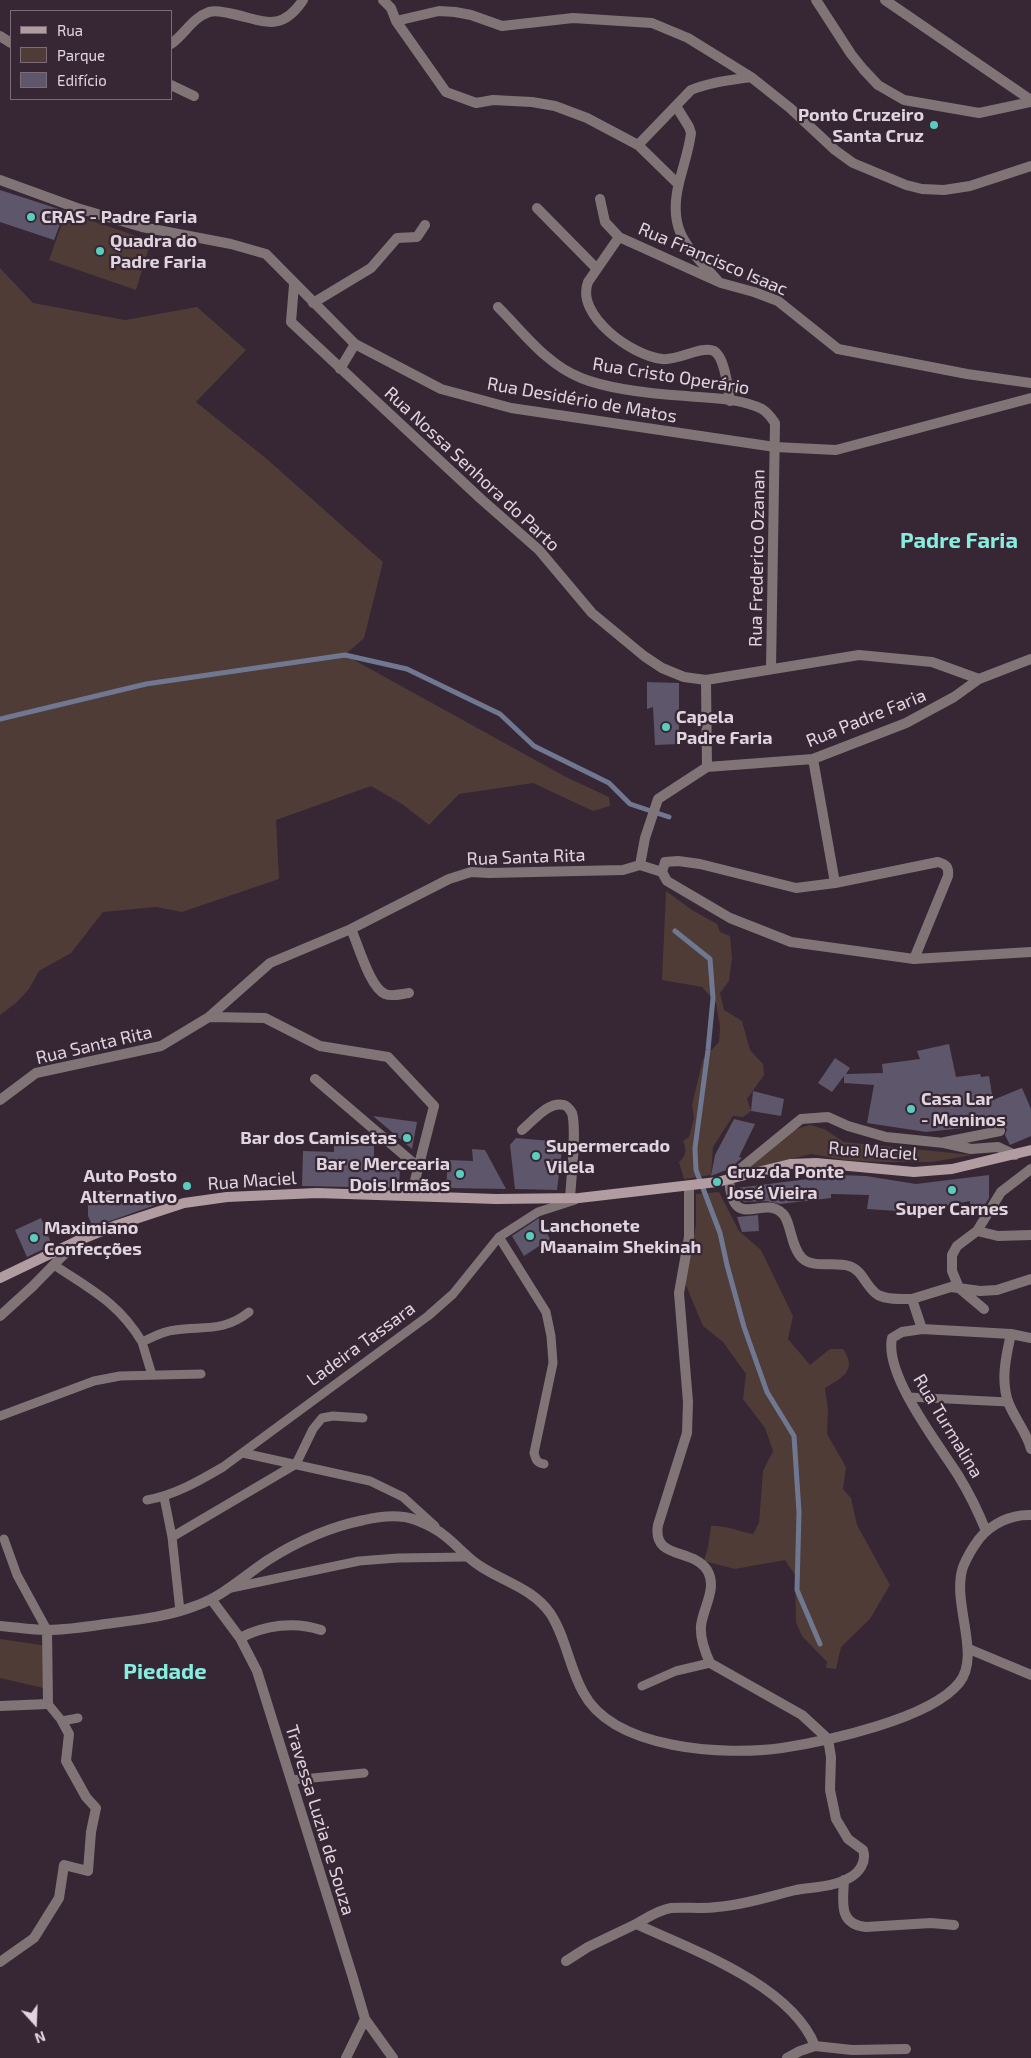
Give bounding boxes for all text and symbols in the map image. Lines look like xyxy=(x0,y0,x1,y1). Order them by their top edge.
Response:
legend xyxy=(10,10,172,100)
text: Rua xyxy=(57,21,83,39)
text: Parque xyxy=(57,46,105,64)
text: Edifício xyxy=(57,71,107,89)
place label: Ponto Cruzeiro Santa Cruz xyxy=(798,104,924,146)
marker: Ponto Cruzeiro Santa Cruz xyxy=(928,119,940,131)
place label: CRAS - Padre Faria xyxy=(41,206,197,228)
marker: CRAS - Padre Faria xyxy=(25,211,37,223)
street label: Rua Francisco Isaac xyxy=(635,218,791,300)
place label: Quadra do Padre Faria xyxy=(110,230,206,272)
marker: Quadra do Padre Faria xyxy=(94,245,106,257)
street label: Rua Cristo Operário xyxy=(591,353,751,399)
street label: Rua Desidério de Matos xyxy=(485,373,679,427)
street label: Rua Nossa Senhora do Parto xyxy=(380,382,564,556)
street label: Rua Frederico Ozanan xyxy=(745,469,769,647)
district label: Padre Faria xyxy=(900,528,1018,554)
street label: Rua Padre Faria xyxy=(803,684,929,752)
place label: Capela Padre Faria xyxy=(676,706,772,749)
marker: Capela Padre Faria xyxy=(660,721,672,733)
street label: Rua Santa Rita xyxy=(466,844,586,870)
street label: Rua Santa Rita xyxy=(34,1021,154,1069)
place label: Casa Lar - Meninos xyxy=(921,1088,1006,1130)
marker: Casa Lar - Meninos xyxy=(905,1103,917,1115)
place label: Bar dos Camisetas xyxy=(240,1127,397,1149)
marker: Bar dos Camisetas xyxy=(401,1132,413,1144)
place label: Supermercado Vilela xyxy=(546,1135,670,1178)
street label: Rua Maciel xyxy=(828,1137,918,1165)
marker: Supermercado Vilela xyxy=(530,1150,542,1162)
place label: Bar e Mercearia Dois Irmãos xyxy=(316,1153,450,1196)
place label: Cruz da Ponte José Vieira xyxy=(727,1161,844,1204)
place label: Auto Posto Alternativo xyxy=(80,1165,177,1208)
street label: Rua Maciel xyxy=(207,1167,297,1195)
marker: Bar e Mercearia Dois Irmãos xyxy=(454,1168,466,1180)
marker: Cruz da Ponte José Vieira xyxy=(711,1176,723,1188)
marker: Auto Posto Alternativo xyxy=(181,1180,193,1192)
marker: Super Carnes xyxy=(946,1184,958,1196)
place label: Super Carnes xyxy=(896,1198,1008,1220)
place label: Lanchonete Maanaim Shekinah xyxy=(540,1215,701,1258)
place label: Maximiano Confecções xyxy=(44,1217,142,1260)
marker: Lanchonete Maanaim Shekinah xyxy=(524,1230,536,1242)
marker: Maximiano Confecções xyxy=(28,1232,40,1244)
street label: Ladeira Tassara xyxy=(303,1297,419,1391)
street label: Rua Turmalina xyxy=(909,1370,987,1482)
district label: Piedade xyxy=(123,1659,207,1685)
street label: Travessa Luzia de Souza xyxy=(281,1722,359,1918)
north arrow xyxy=(10,1998,60,2048)
text: N xyxy=(33,2028,48,2047)

